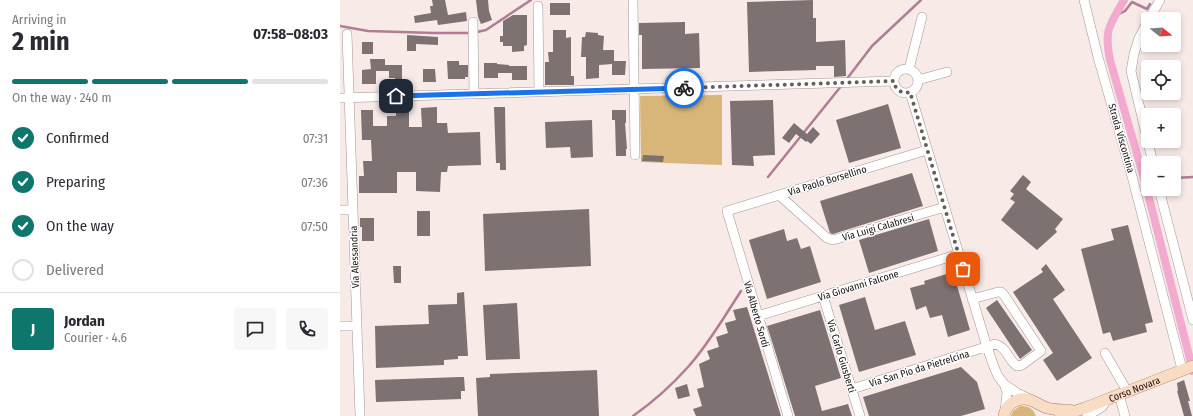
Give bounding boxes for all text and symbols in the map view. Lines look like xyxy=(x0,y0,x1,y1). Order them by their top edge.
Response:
text: Arriving in xyxy=(12,12,66,27)
north arrow xyxy=(1141,12,1181,52)
map controls xyxy=(1141,12,1181,196)
text: 07:58–08:03 xyxy=(253,25,328,43)
text: 2 min xyxy=(12,26,70,57)
button: locate xyxy=(1141,60,1181,100)
courier xyxy=(664,68,704,108)
icon: bike xyxy=(673,77,695,99)
pin xyxy=(379,79,413,113)
icon: home xyxy=(385,85,407,107)
text: On the way · 240 m xyxy=(12,90,111,105)
street label: Strada Viscontina xyxy=(1105,102,1137,174)
button: + xyxy=(1141,108,1181,148)
icon: check xyxy=(12,127,34,149)
text: Confirmed xyxy=(46,129,109,147)
text: 07:31 xyxy=(303,131,328,146)
button: − xyxy=(1141,156,1181,196)
street label: Via Paolo Borsellino xyxy=(787,163,868,199)
icon: check xyxy=(12,171,34,193)
text: Preparing xyxy=(46,173,105,191)
text: 07:36 xyxy=(301,175,328,190)
street label: Via Luigi Calabresi xyxy=(841,212,915,244)
icon: check xyxy=(12,215,34,237)
text: On the way xyxy=(46,217,114,235)
text: 07:50 xyxy=(301,219,328,234)
street label: Via Alessandria xyxy=(348,225,362,288)
pin xyxy=(946,252,980,286)
icon: bag xyxy=(952,258,974,280)
text: Delivered xyxy=(46,261,104,279)
street label: Via Giovanni Falcone xyxy=(817,268,900,304)
street label: Via Alberto Sordi xyxy=(741,280,771,349)
button: chat xyxy=(234,308,276,350)
button: phone xyxy=(286,308,328,350)
text: Jordan xyxy=(64,312,105,330)
street label: Via Carlo Giusberti xyxy=(824,318,858,394)
text: J xyxy=(31,320,35,338)
text: Courier · 4.6 xyxy=(64,330,127,345)
street label: Via San Pio da Pietrelcina xyxy=(868,348,971,390)
street label: Corso Novara xyxy=(1107,374,1162,405)

